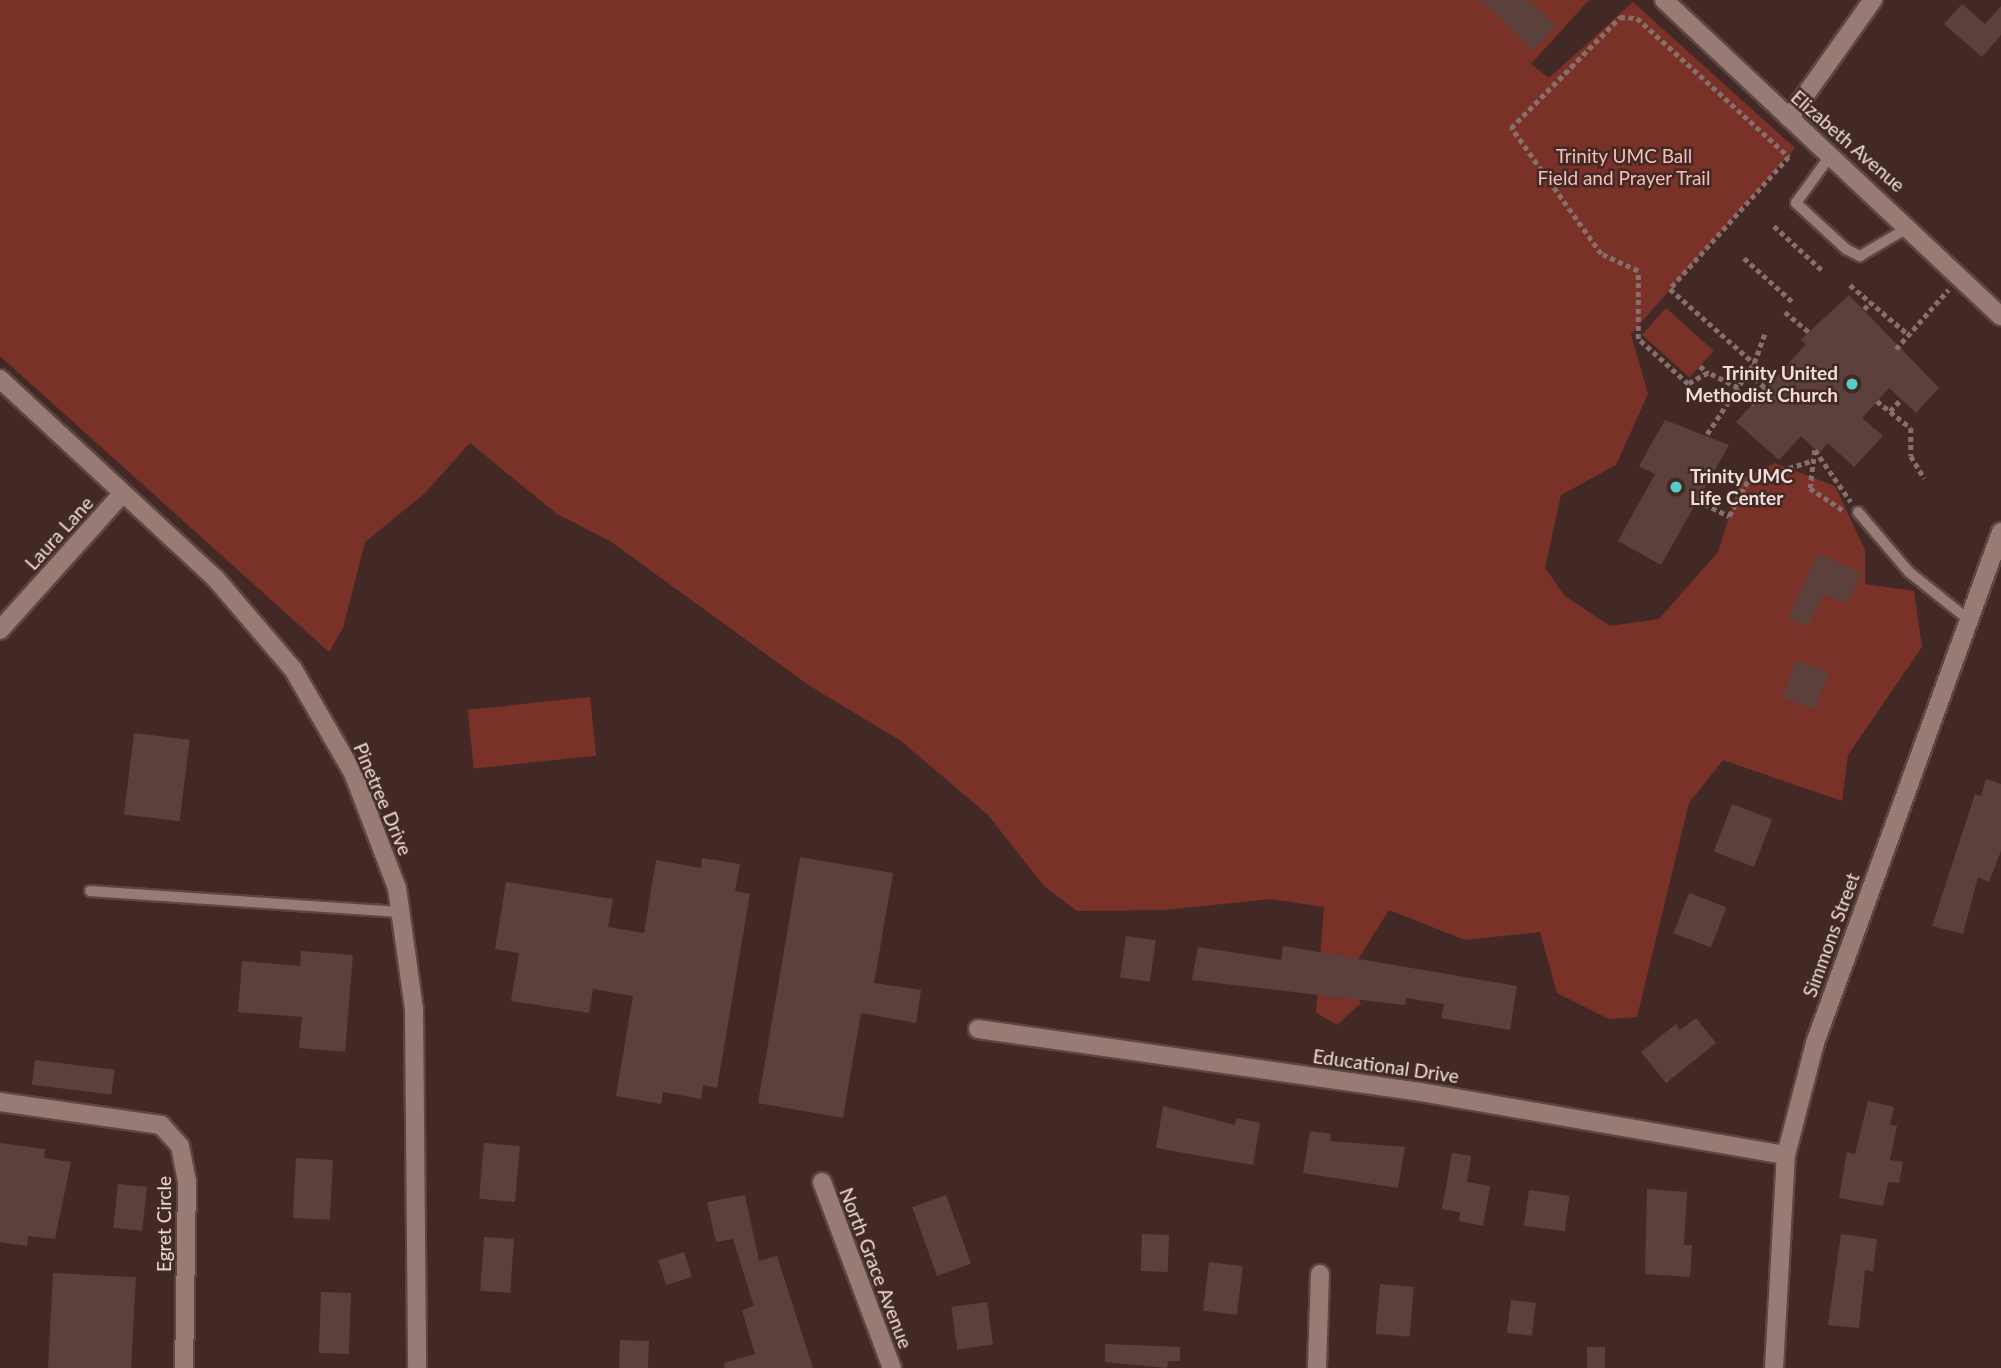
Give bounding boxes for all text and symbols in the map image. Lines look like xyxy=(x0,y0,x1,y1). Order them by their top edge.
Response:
street label: Elizabeth Avenue xyxy=(1786,85,1910,197)
park label: Trinity UMC Ball Field and Prayer Trail xyxy=(1537,145,1711,189)
place label: Trinity United Methodist Church xyxy=(1685,362,1838,406)
marker: Trinity United Methodist Church xyxy=(1844,376,1860,392)
place label: Trinity UMC Life Center xyxy=(1690,465,1793,509)
marker: Trinity UMC Life Center xyxy=(1668,479,1684,495)
street label: Laura Lane xyxy=(20,492,98,574)
street label: Pinetree Drive xyxy=(349,739,417,859)
street label: Simmons Street xyxy=(1798,870,1864,1000)
street label: Educational Drive xyxy=(1311,1044,1461,1088)
street label: Egret Circle xyxy=(153,1176,175,1272)
street label: North Grace Avenue xyxy=(835,1184,917,1352)

